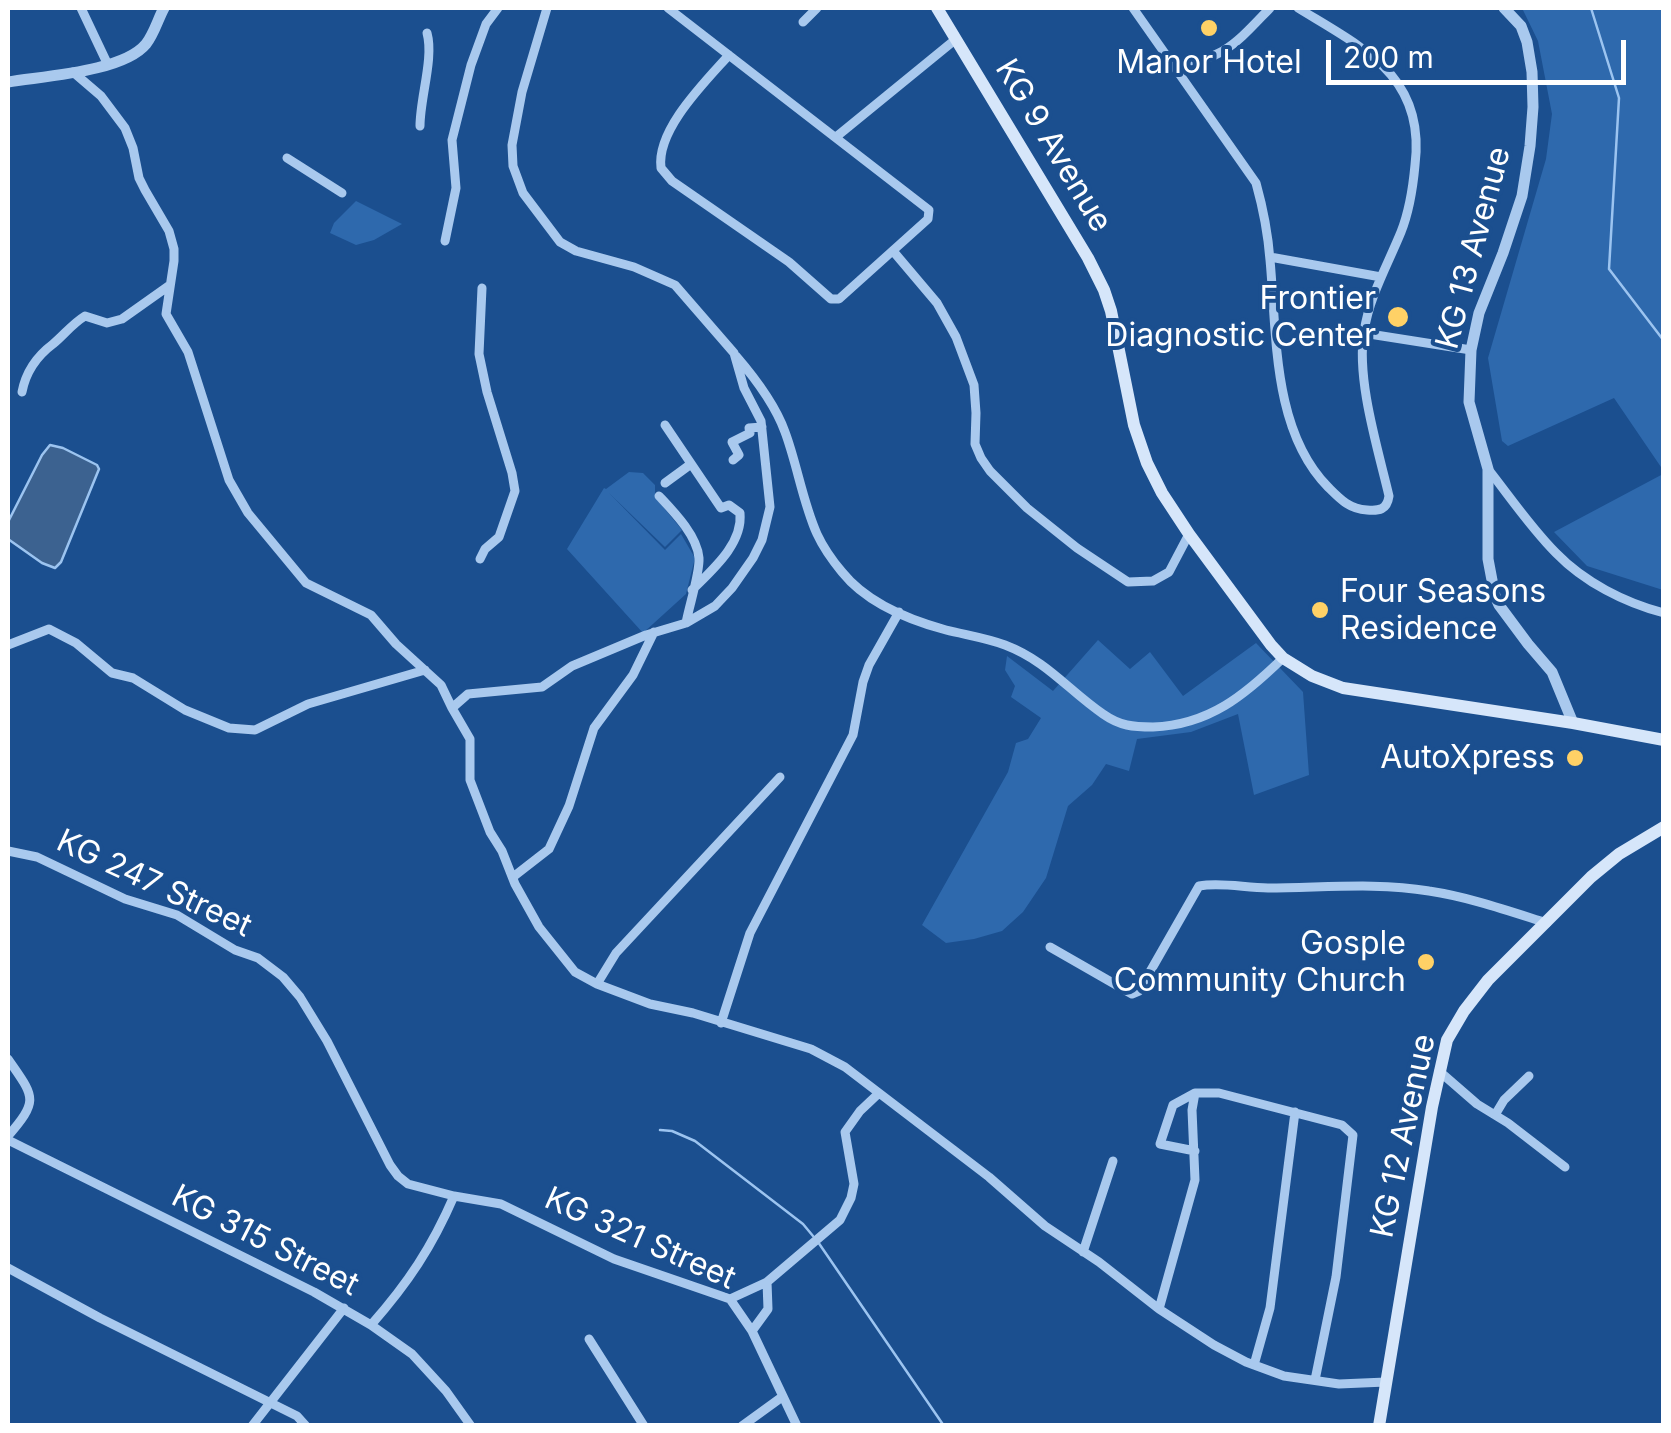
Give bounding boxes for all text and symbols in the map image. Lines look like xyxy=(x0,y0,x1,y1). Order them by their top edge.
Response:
marker: Manor Hotel xyxy=(1198,17,1220,39)
scale bar xyxy=(1331,20,1631,82)
text: 200 m xyxy=(1343,39,1434,75)
place label: Manor Hotel xyxy=(1116,44,1302,82)
street label: KG 9 Avenue xyxy=(986,53,1120,239)
street label: KG 13 Avenue xyxy=(1429,143,1519,353)
place label: Frontier Diagnostic Center xyxy=(1105,280,1376,355)
marker: Frontier Diagnostic Center xyxy=(1385,304,1411,330)
place label: Four Seasons Residence xyxy=(1340,573,1546,648)
marker: Four Seasons Residence xyxy=(1309,599,1331,621)
place label: AutoXpress xyxy=(1380,739,1555,777)
marker: AutoXpress xyxy=(1564,747,1586,769)
street label: KG 247 Street xyxy=(51,822,257,946)
place label: Gosple Community Church xyxy=(1114,925,1406,1000)
marker: Gosple Community Church xyxy=(1415,951,1437,973)
street label: KG 12 Avenue xyxy=(1364,1031,1444,1241)
street label: KG 315 Street xyxy=(165,1177,365,1305)
street label: KG 321 Street xyxy=(539,1180,741,1298)

